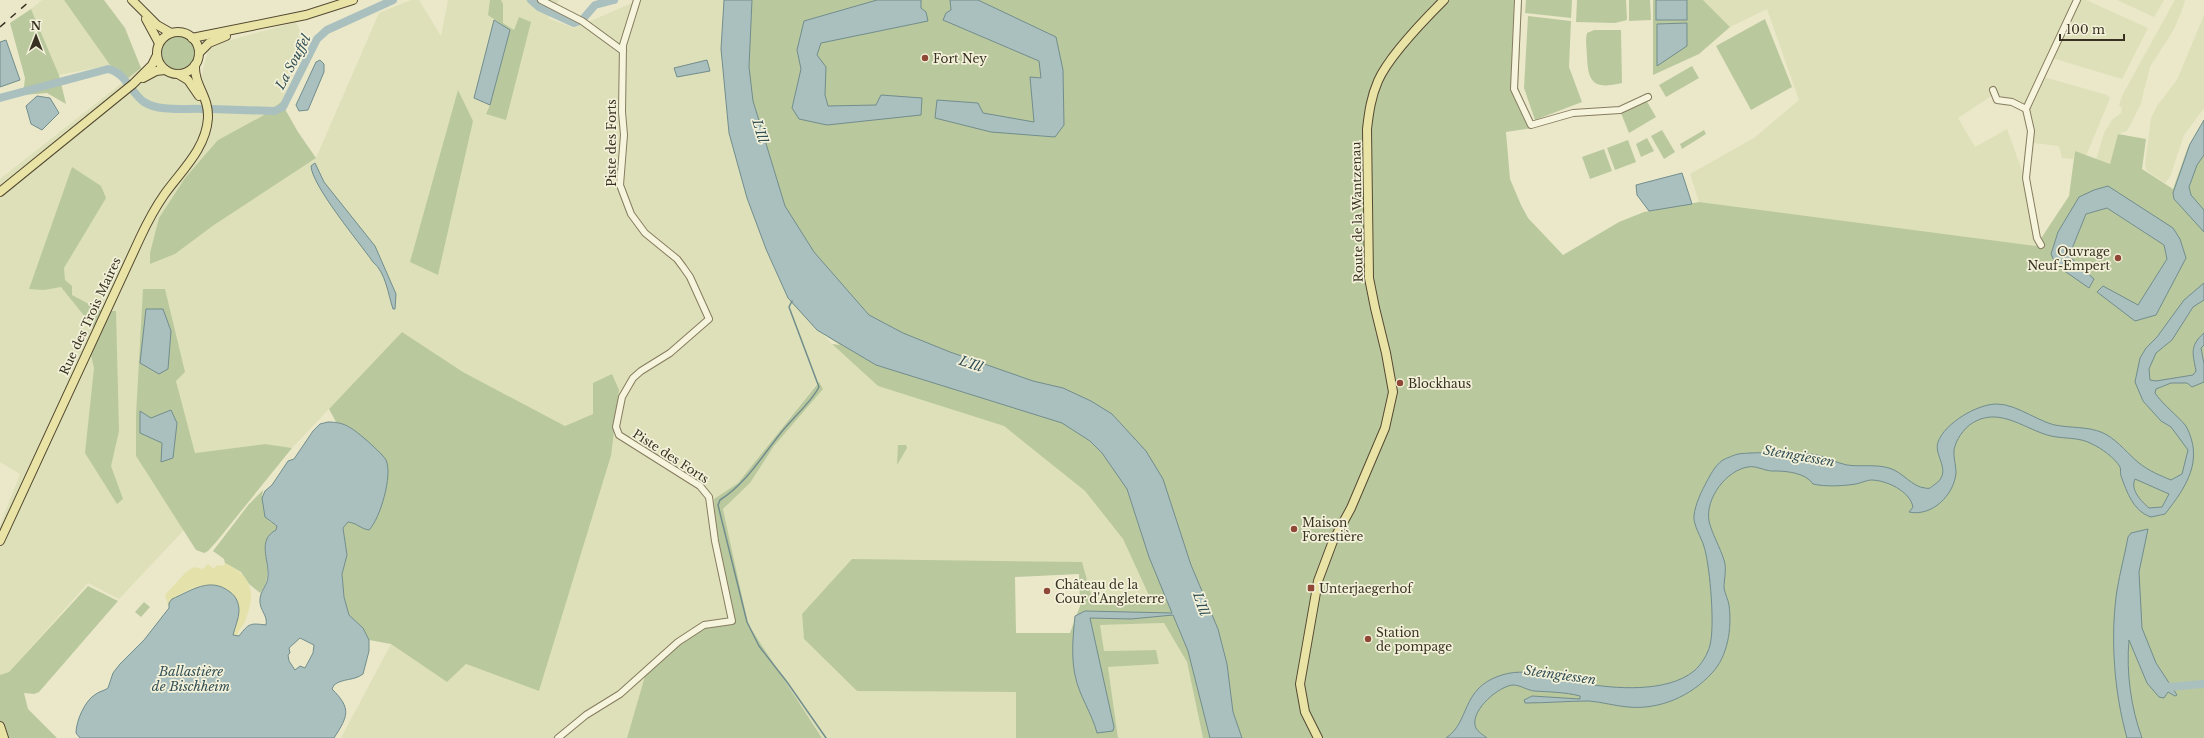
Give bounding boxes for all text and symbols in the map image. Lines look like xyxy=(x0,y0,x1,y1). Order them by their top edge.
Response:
north arrow xyxy=(16,16,56,56)
scale bar xyxy=(2060,16,2124,42)
text: N xyxy=(31,19,42,33)
text: 100 m xyxy=(2066,22,2105,37)
water label: La Souffel xyxy=(271,31,315,93)
place label: Fort Ney xyxy=(933,51,987,66)
marker: Fort Ney xyxy=(920,53,930,63)
street label: Piste des Forts xyxy=(604,99,619,187)
water label: L'Ill xyxy=(748,116,772,146)
street label: Route de la Wantzenau xyxy=(1348,141,1366,283)
place label: Ouvrage Neuf-Empert xyxy=(2028,244,2110,273)
marker: Ouvrage Neuf-Empert xyxy=(2113,253,2123,263)
street label: Rue des Trois Maires xyxy=(56,255,124,377)
water label: L'Ill xyxy=(956,352,986,376)
place label: Blockhaus xyxy=(1408,376,1471,391)
marker: Blockhaus xyxy=(1395,378,1405,388)
street label: Piste des Forts xyxy=(630,426,712,486)
water label: Steingiessen xyxy=(1762,441,1836,471)
place label: Maison Forestière xyxy=(1302,515,1363,544)
marker: Maison Forestière xyxy=(1289,524,1299,534)
place label: Château de la Cour d'Angleterre xyxy=(1055,577,1164,606)
place label: Unterjaegerhof xyxy=(1319,581,1414,596)
marker: Unterjaegerhof xyxy=(1306,583,1316,593)
marker: Château de la Cour d'Angleterre xyxy=(1042,586,1052,596)
water label: L'Ill xyxy=(1189,589,1213,619)
place label: Station de pompage xyxy=(1376,625,1452,654)
marker: Station de pompage xyxy=(1363,634,1373,644)
water label: Steingiessen xyxy=(1523,662,1597,688)
water label: Ballastière de Bischheim xyxy=(152,663,230,695)

